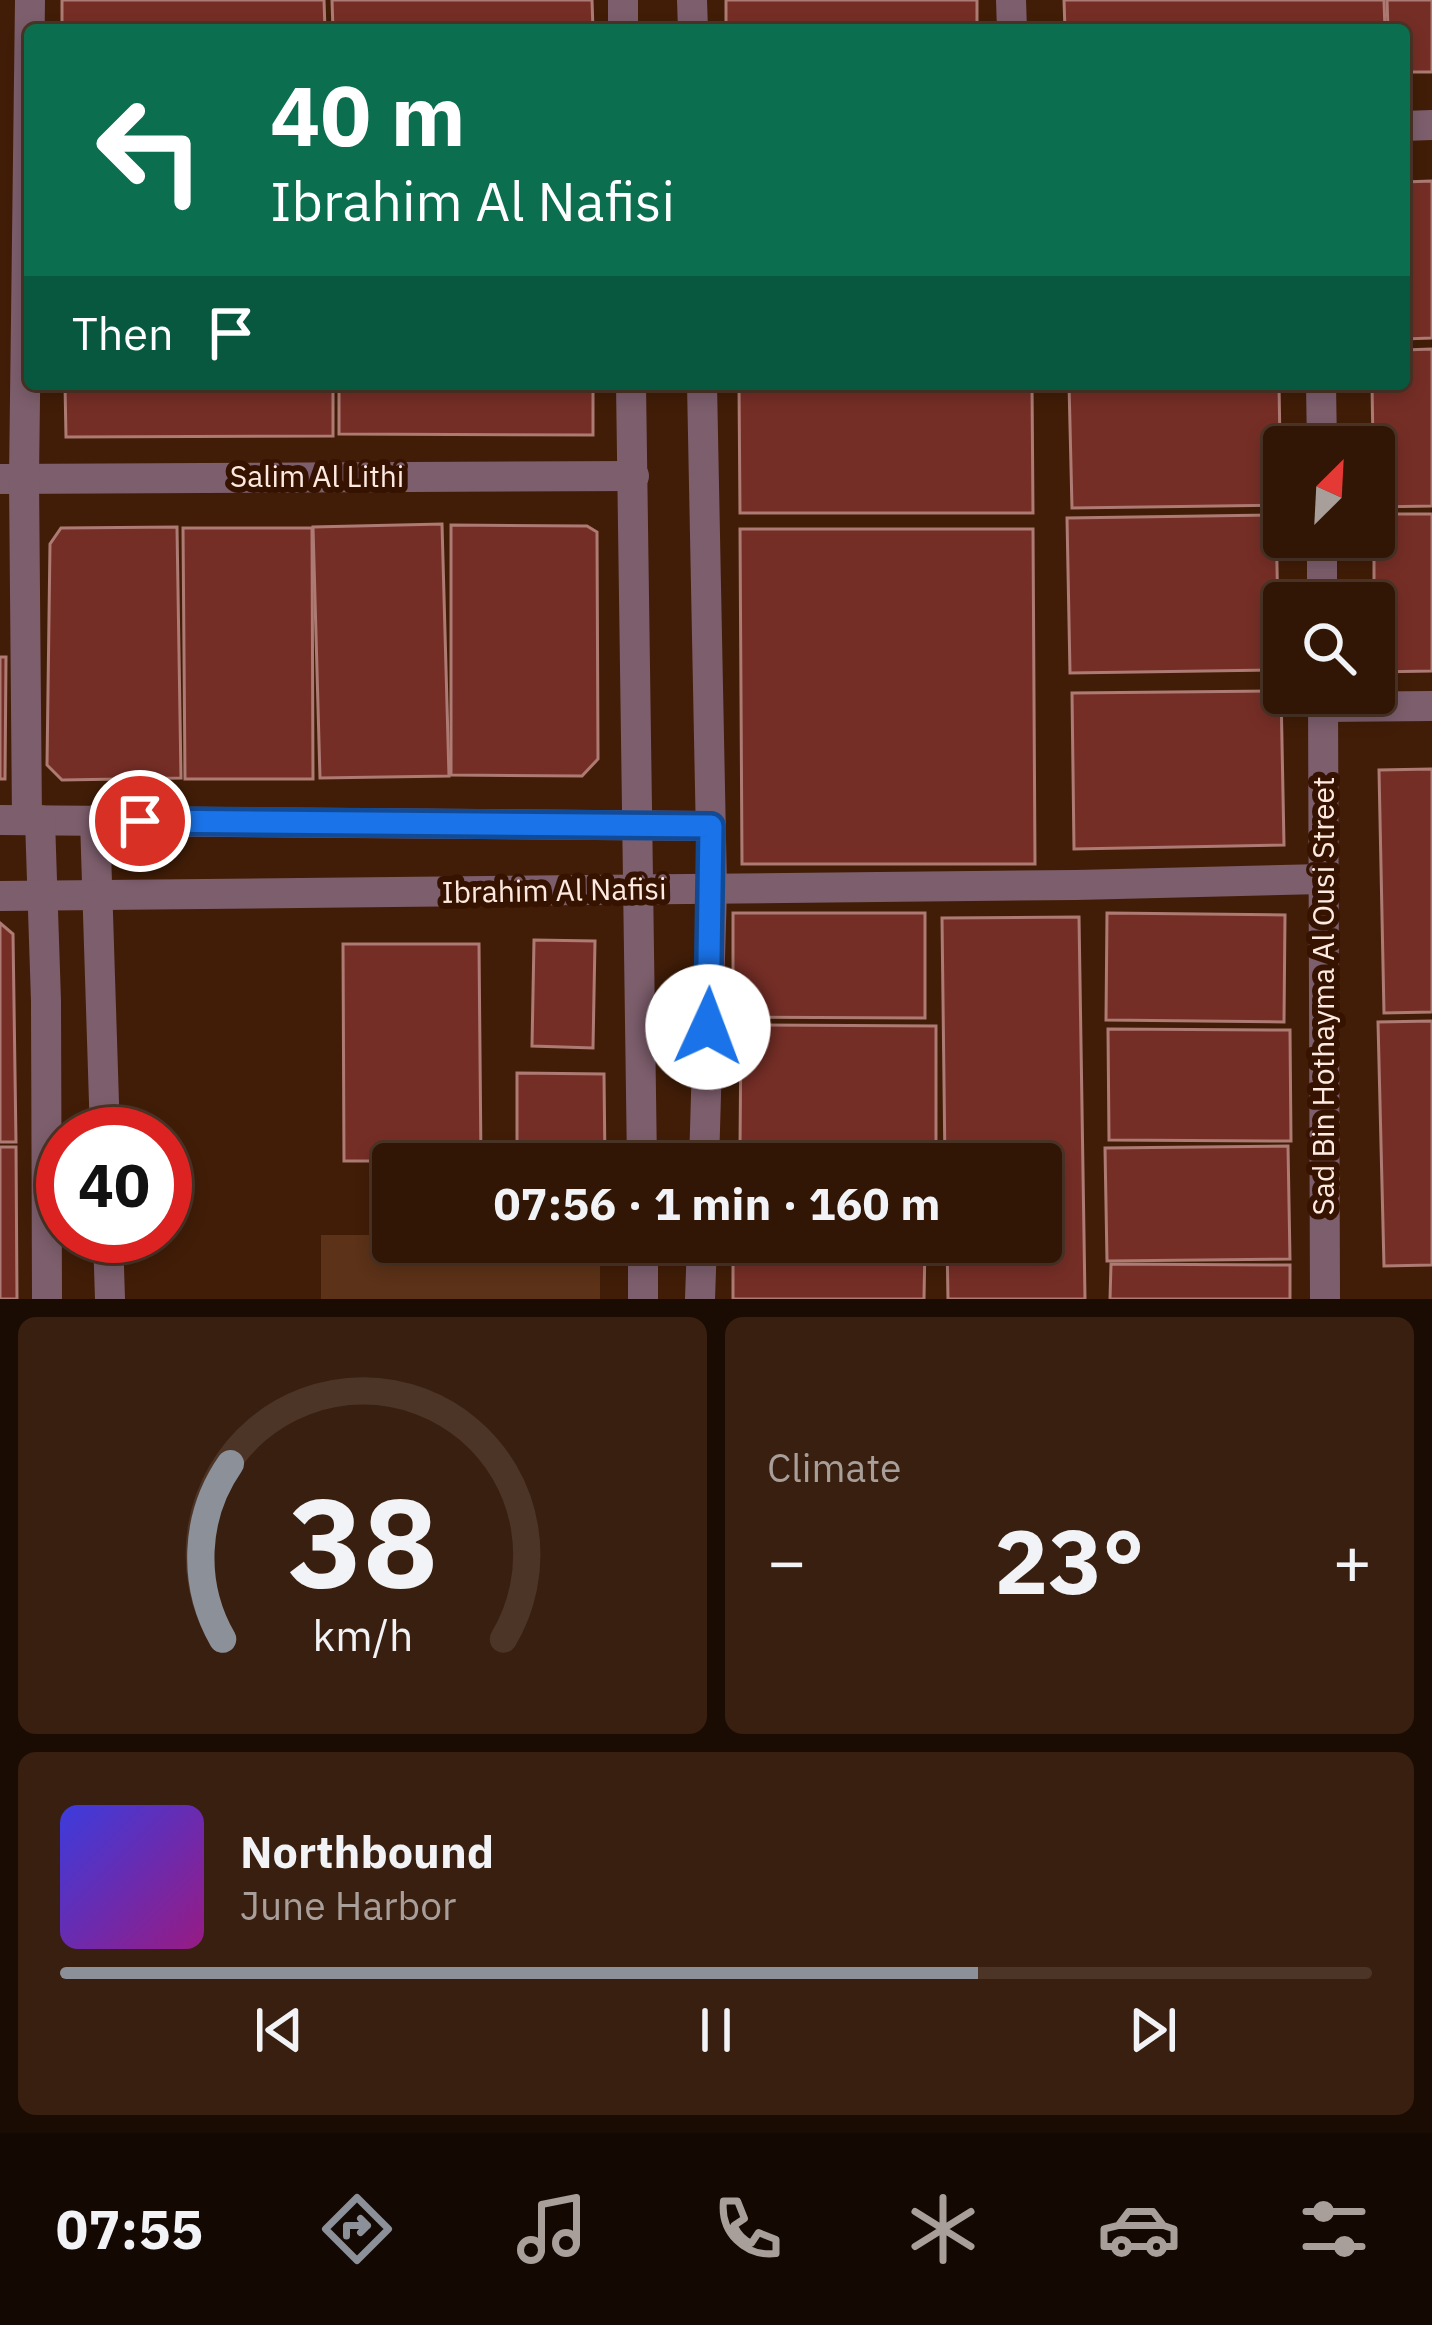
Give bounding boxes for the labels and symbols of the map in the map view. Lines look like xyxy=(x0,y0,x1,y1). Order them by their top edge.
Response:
north arrow xyxy=(1263,426,1395,558)
street label: Salim Al Lithi xyxy=(230,456,404,495)
pin xyxy=(89,770,191,872)
street label: Sad Bin Hothayma Al Ousi Street xyxy=(1303,776,1342,1216)
street label: Ibrahim Al Nafisi xyxy=(441,868,667,911)
position arrow xyxy=(645,964,771,1090)
speed limit sign: 40 xyxy=(36,1107,192,1263)

